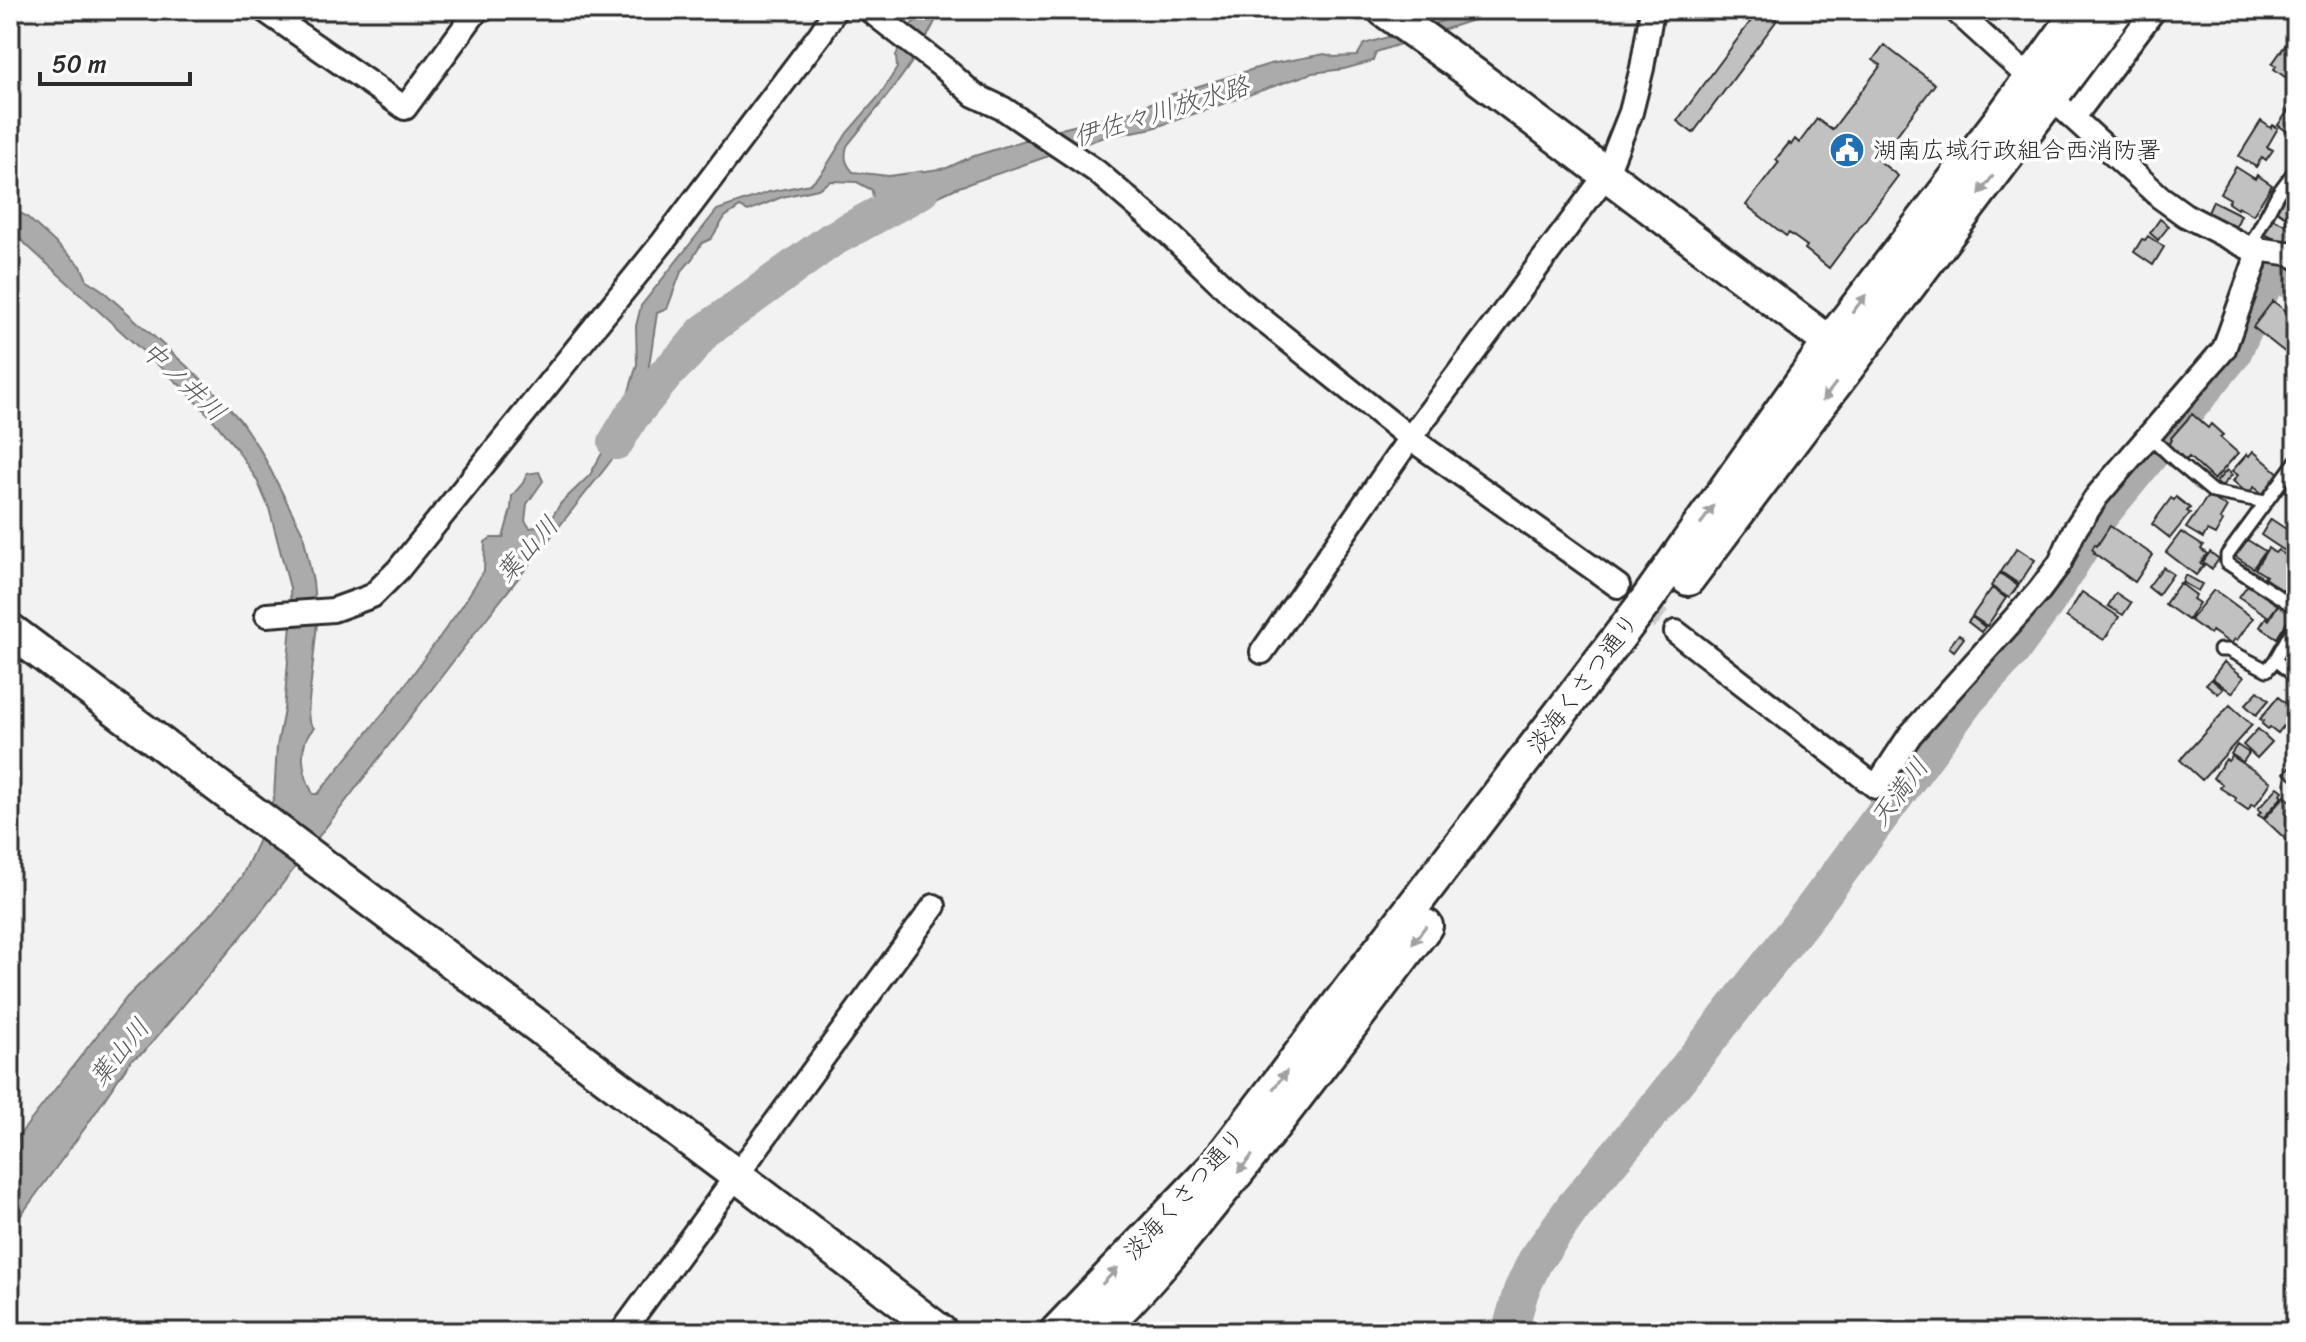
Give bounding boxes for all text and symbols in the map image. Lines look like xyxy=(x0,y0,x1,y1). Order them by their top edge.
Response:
scale bar xyxy=(40,36,190,86)
text: 50 m xyxy=(52,43,107,85)
water label: 伊佐々川放水路 xyxy=(1067,62,1257,160)
place label: 湖南広域行政組合西消防署 xyxy=(1873,129,2161,171)
public building icon: 湖南広域行政組合西消防署 xyxy=(1828,131,1866,169)
one-way arrow xyxy=(1979,174,1995,195)
one-way arrow xyxy=(1850,294,1866,314)
water label: 中ノ井川 xyxy=(130,329,238,433)
one-way arrow xyxy=(1821,381,1837,403)
one-way arrow xyxy=(1699,504,1715,526)
water label: 葉山川 xyxy=(484,505,570,593)
street label: 淡海くさつ通り xyxy=(1516,603,1650,763)
water label: 天満川 xyxy=(1857,747,1941,837)
one-way arrow xyxy=(1412,924,1428,945)
water label: 葉山川 xyxy=(77,1007,161,1097)
one-way arrow xyxy=(1272,1070,1288,1090)
street label: 淡海くさつ通り xyxy=(1112,1118,1256,1270)
one-way arrow xyxy=(1237,1154,1254,1174)
one-way arrow xyxy=(1101,1267,1119,1286)

